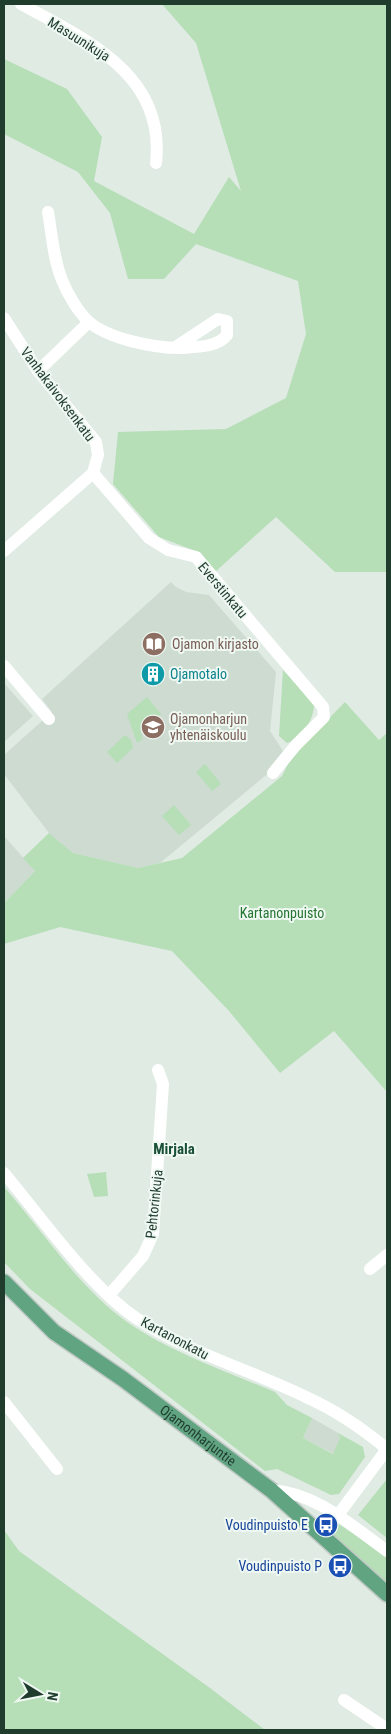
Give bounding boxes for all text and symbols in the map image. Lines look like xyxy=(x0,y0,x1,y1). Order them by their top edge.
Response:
street label: Masuunikuja xyxy=(45,14,113,64)
street label: Vanhakaivoksenkatu xyxy=(17,344,99,444)
street label: Everstinkatu xyxy=(195,559,251,621)
library icon: Ojamon kirjasto xyxy=(141,631,167,657)
place label: Ojamon kirjasto xyxy=(172,636,259,652)
building icon: Ojamotalo xyxy=(140,661,166,687)
place label: Ojamotalo xyxy=(170,666,227,682)
place label: Ojamonharjun yhtenäiskoulu xyxy=(170,711,247,743)
school or university icon: Ojamonharjun yhtenäiskoulu xyxy=(140,714,166,740)
park label: Kartanonpuisto xyxy=(240,905,324,921)
district label: Mirjala xyxy=(153,1140,195,1158)
street label: Pehtorinkuja xyxy=(142,1169,166,1239)
street label: Kartanonkatu xyxy=(138,1313,212,1363)
street label: Ojamonharjuntie xyxy=(157,1402,240,1469)
bus stop icon: Voudinpuisto E xyxy=(313,1512,339,1538)
place label: Voudinpuisto E xyxy=(225,1517,308,1533)
bus stop icon: Voudinpuisto P xyxy=(327,1553,353,1579)
place label: Voudinpuisto P xyxy=(238,1558,322,1574)
north arrow xyxy=(15,1669,65,1719)
text: N xyxy=(44,1691,61,1702)

